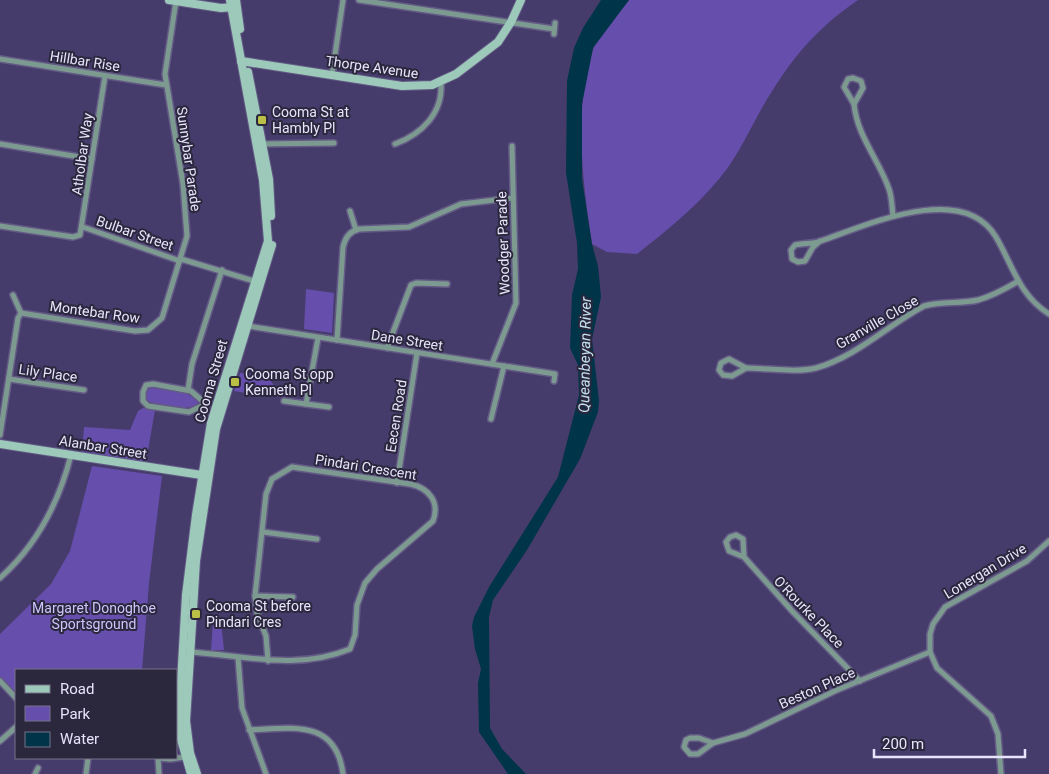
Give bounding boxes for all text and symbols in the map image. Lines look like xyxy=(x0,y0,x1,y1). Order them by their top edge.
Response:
street label: Hillbar Rise xyxy=(49,48,121,74)
street label: Thorpe Avenue xyxy=(325,53,419,81)
place label: Cooma St at Hambly Pl xyxy=(272,104,349,136)
street label: Sunnybar Parade xyxy=(174,106,204,212)
street label: Atholbar Way xyxy=(68,112,96,196)
marker: Cooma St at Hambly Pl xyxy=(256,114,268,126)
street label: Woodger Parade xyxy=(493,191,513,295)
street label: Bulbar Street xyxy=(94,212,176,254)
street label: Granville Close xyxy=(833,292,921,352)
water label: Queanbeyan River xyxy=(575,296,595,413)
street label: Montebar Row xyxy=(49,298,142,326)
street label: Dane Street xyxy=(370,326,444,354)
street label: Cooma Street xyxy=(192,337,231,424)
street label: Lily Place xyxy=(18,361,78,385)
place label: Cooma St opp Kenneth Pl xyxy=(245,366,334,398)
marker: Cooma St opp Kenneth Pl xyxy=(229,376,241,388)
street label: Eecen Road xyxy=(382,379,410,453)
street label: Alanbar Street xyxy=(58,432,148,462)
street label: Pindari Crescent xyxy=(314,451,418,483)
street label: Lonergan Drive xyxy=(941,540,1029,602)
street label: O'Rourke Place xyxy=(771,573,847,651)
place label: Cooma St before Pindari Cres xyxy=(206,598,311,630)
park label: Margaret Donoghoe Sportsground xyxy=(32,600,156,632)
marker: Cooma St before Pindari Cres xyxy=(190,608,202,620)
street label: Beston Place xyxy=(776,664,858,712)
legend xyxy=(15,669,178,759)
text: Road xyxy=(60,680,94,698)
text: Park xyxy=(60,705,91,723)
scale bar xyxy=(874,726,1025,758)
text: Water xyxy=(60,730,99,748)
text: 200 m xyxy=(882,735,924,753)

